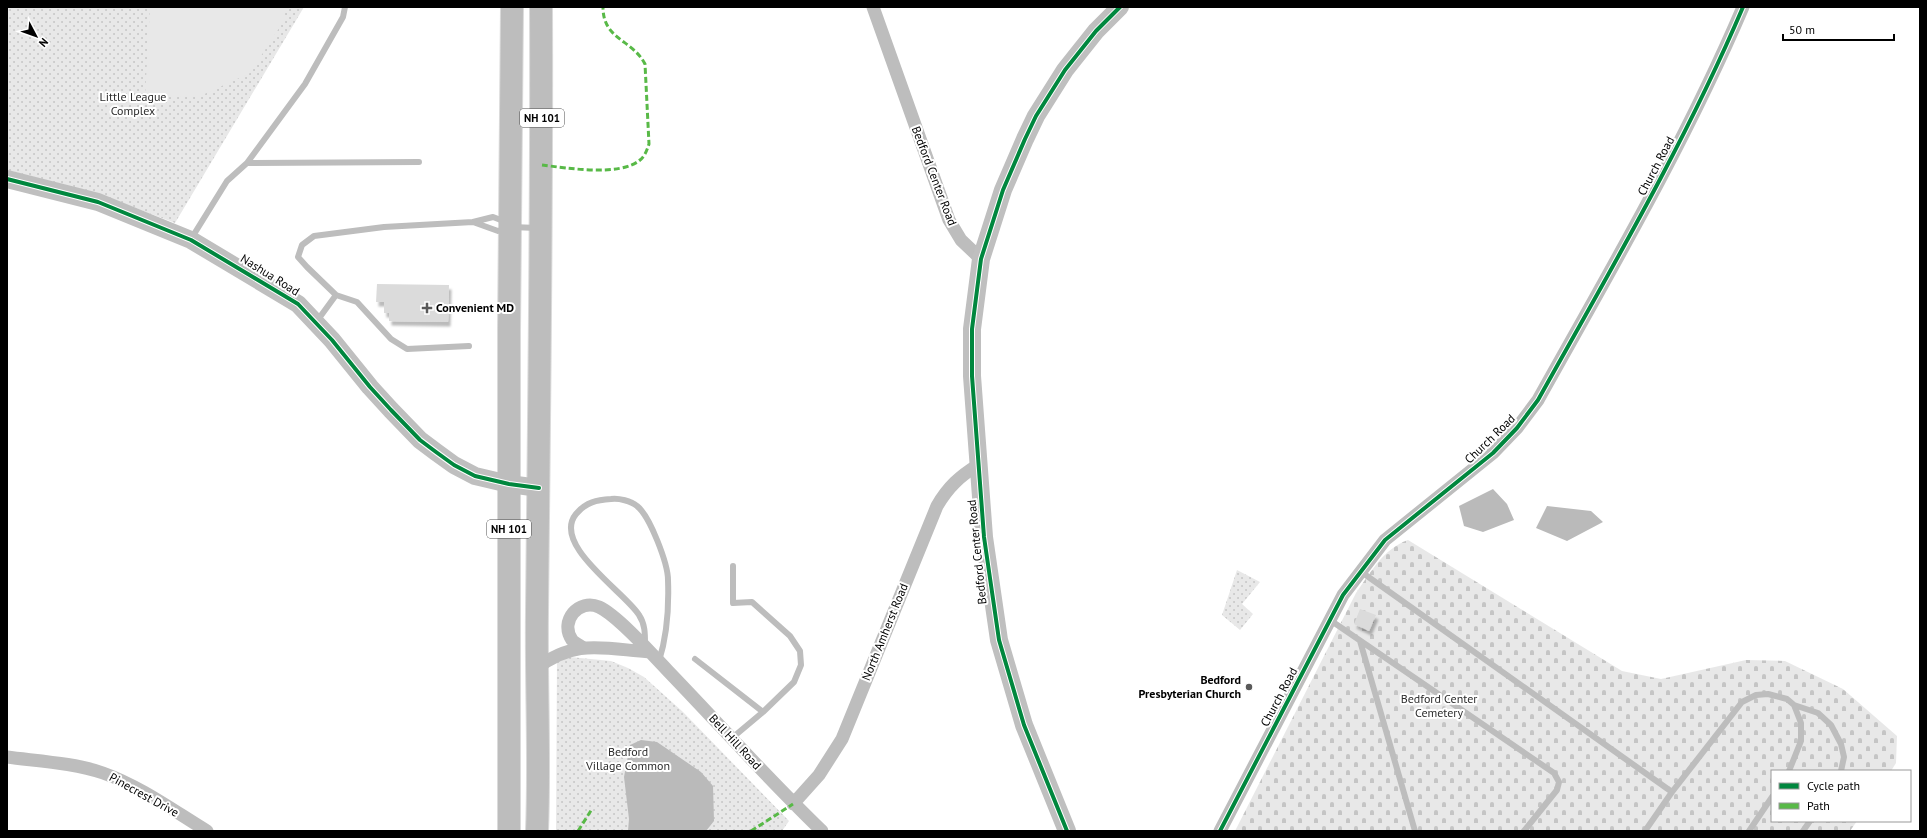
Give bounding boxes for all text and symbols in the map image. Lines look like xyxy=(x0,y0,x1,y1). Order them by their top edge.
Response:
north arrow xyxy=(16,16,56,56)
scale bar xyxy=(1783,16,1894,42)
text: 50 m xyxy=(1789,22,1815,37)
text: N xyxy=(36,35,51,50)
park label: Little League Complex xyxy=(100,89,166,118)
road number: NH 101 xyxy=(520,109,564,127)
street label: Bedford Center Road xyxy=(909,124,960,228)
street label: Church Road xyxy=(1634,134,1677,198)
street label: Nashua Road xyxy=(238,251,303,299)
place label: Convenient MD xyxy=(436,300,514,315)
marker: Convenient MD xyxy=(421,302,433,314)
street label: Church Road xyxy=(1461,411,1518,466)
street label: Bedford Center Road xyxy=(964,499,989,605)
road number: NH 101 xyxy=(487,520,531,538)
street label: North Amherst Road xyxy=(858,581,911,683)
street label: Church Road xyxy=(1257,665,1300,729)
place label: Bedford Presbyterian Church xyxy=(1139,672,1241,701)
marker: Bedford Presbyterian Church xyxy=(1244,682,1254,692)
park label: Bedford Center Cemetery xyxy=(1401,691,1477,720)
street label: Bell Hill Road xyxy=(706,711,765,772)
park label: Bedford Village Common xyxy=(585,744,670,773)
street label: Pinecrest Drive xyxy=(107,769,182,820)
legend xyxy=(1771,770,1911,822)
text: Cycle path xyxy=(1807,778,1860,793)
text: Path xyxy=(1807,798,1830,813)

